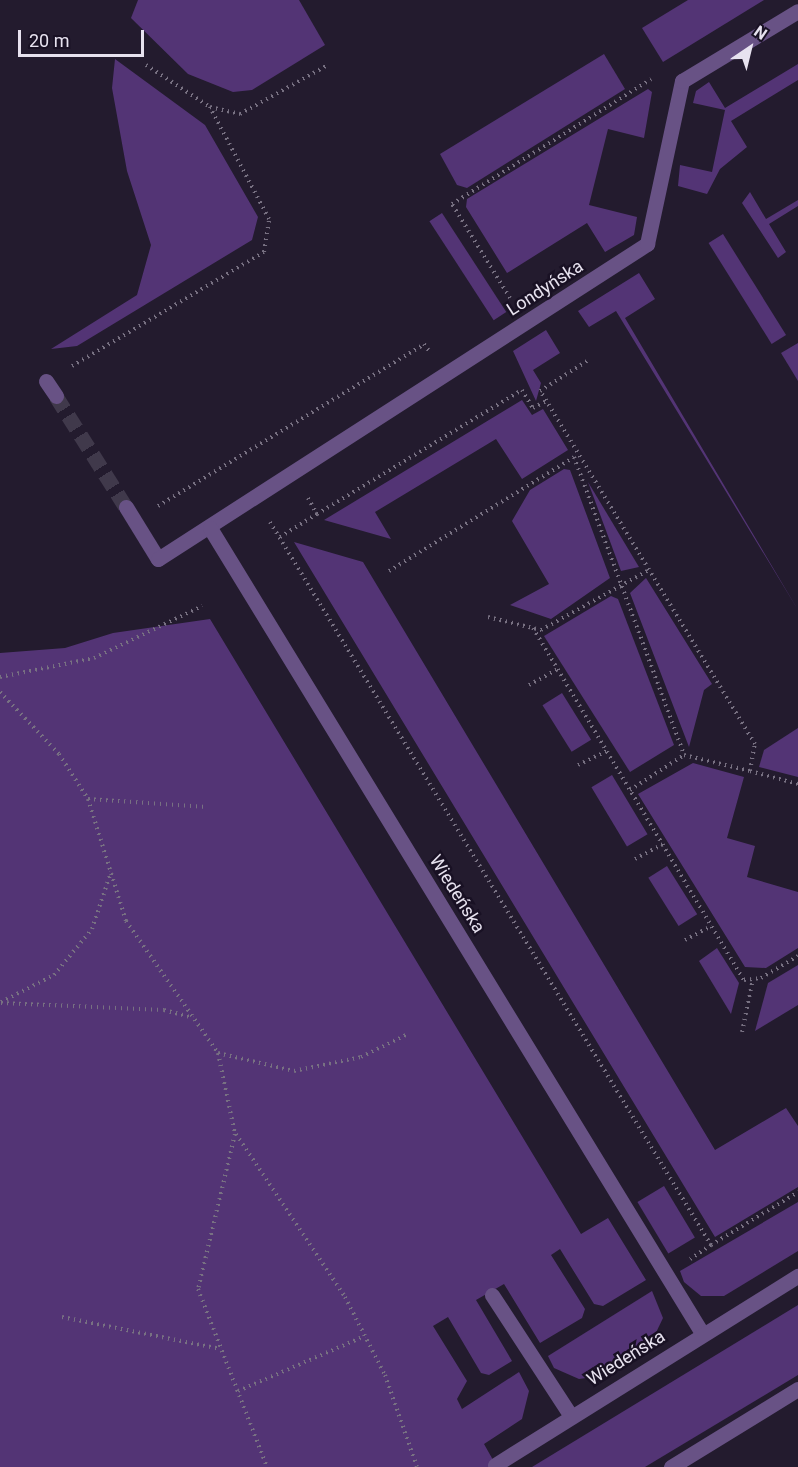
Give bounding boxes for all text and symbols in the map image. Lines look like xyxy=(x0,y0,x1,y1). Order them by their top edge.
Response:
scale bar xyxy=(21,18,147,56)
north arrow xyxy=(720,18,780,78)
text: N xyxy=(751,22,771,44)
text: 20 m xyxy=(29,30,69,51)
street label: Londyńska xyxy=(503,255,587,321)
street label: Wiedeńska xyxy=(425,851,489,937)
street label: Wiedeńska xyxy=(583,1326,669,1390)

